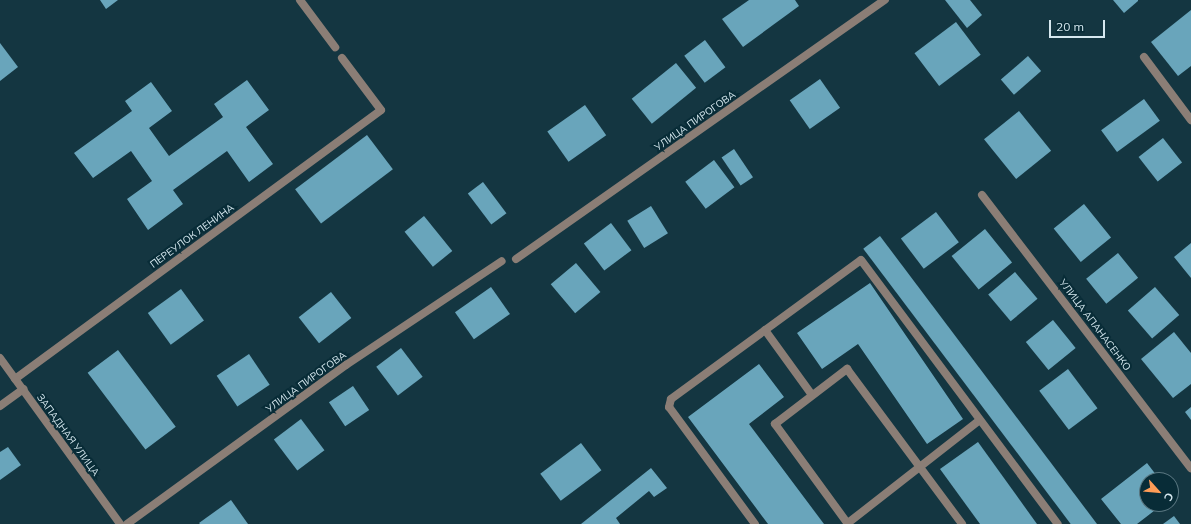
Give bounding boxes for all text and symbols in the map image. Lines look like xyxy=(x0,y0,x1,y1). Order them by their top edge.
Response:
scale bar xyxy=(1051,12,1107,38)
text: 20 m xyxy=(1056,19,1084,34)
street label: УЛИЦА ПИРОГОВА xyxy=(652,88,738,154)
street label: ПЕРЕУЛОК ЛЕНИНА xyxy=(148,202,236,270)
street label: УЛИЦА АПАНАСЕНКО xyxy=(1057,277,1133,373)
street label: УЛИЦА ПИРОГОВА xyxy=(264,349,348,415)
street label: ЗАПАДНАЯ УЛИЦА xyxy=(34,392,102,478)
north arrow xyxy=(1139,472,1179,512)
text: С xyxy=(1161,490,1177,504)

